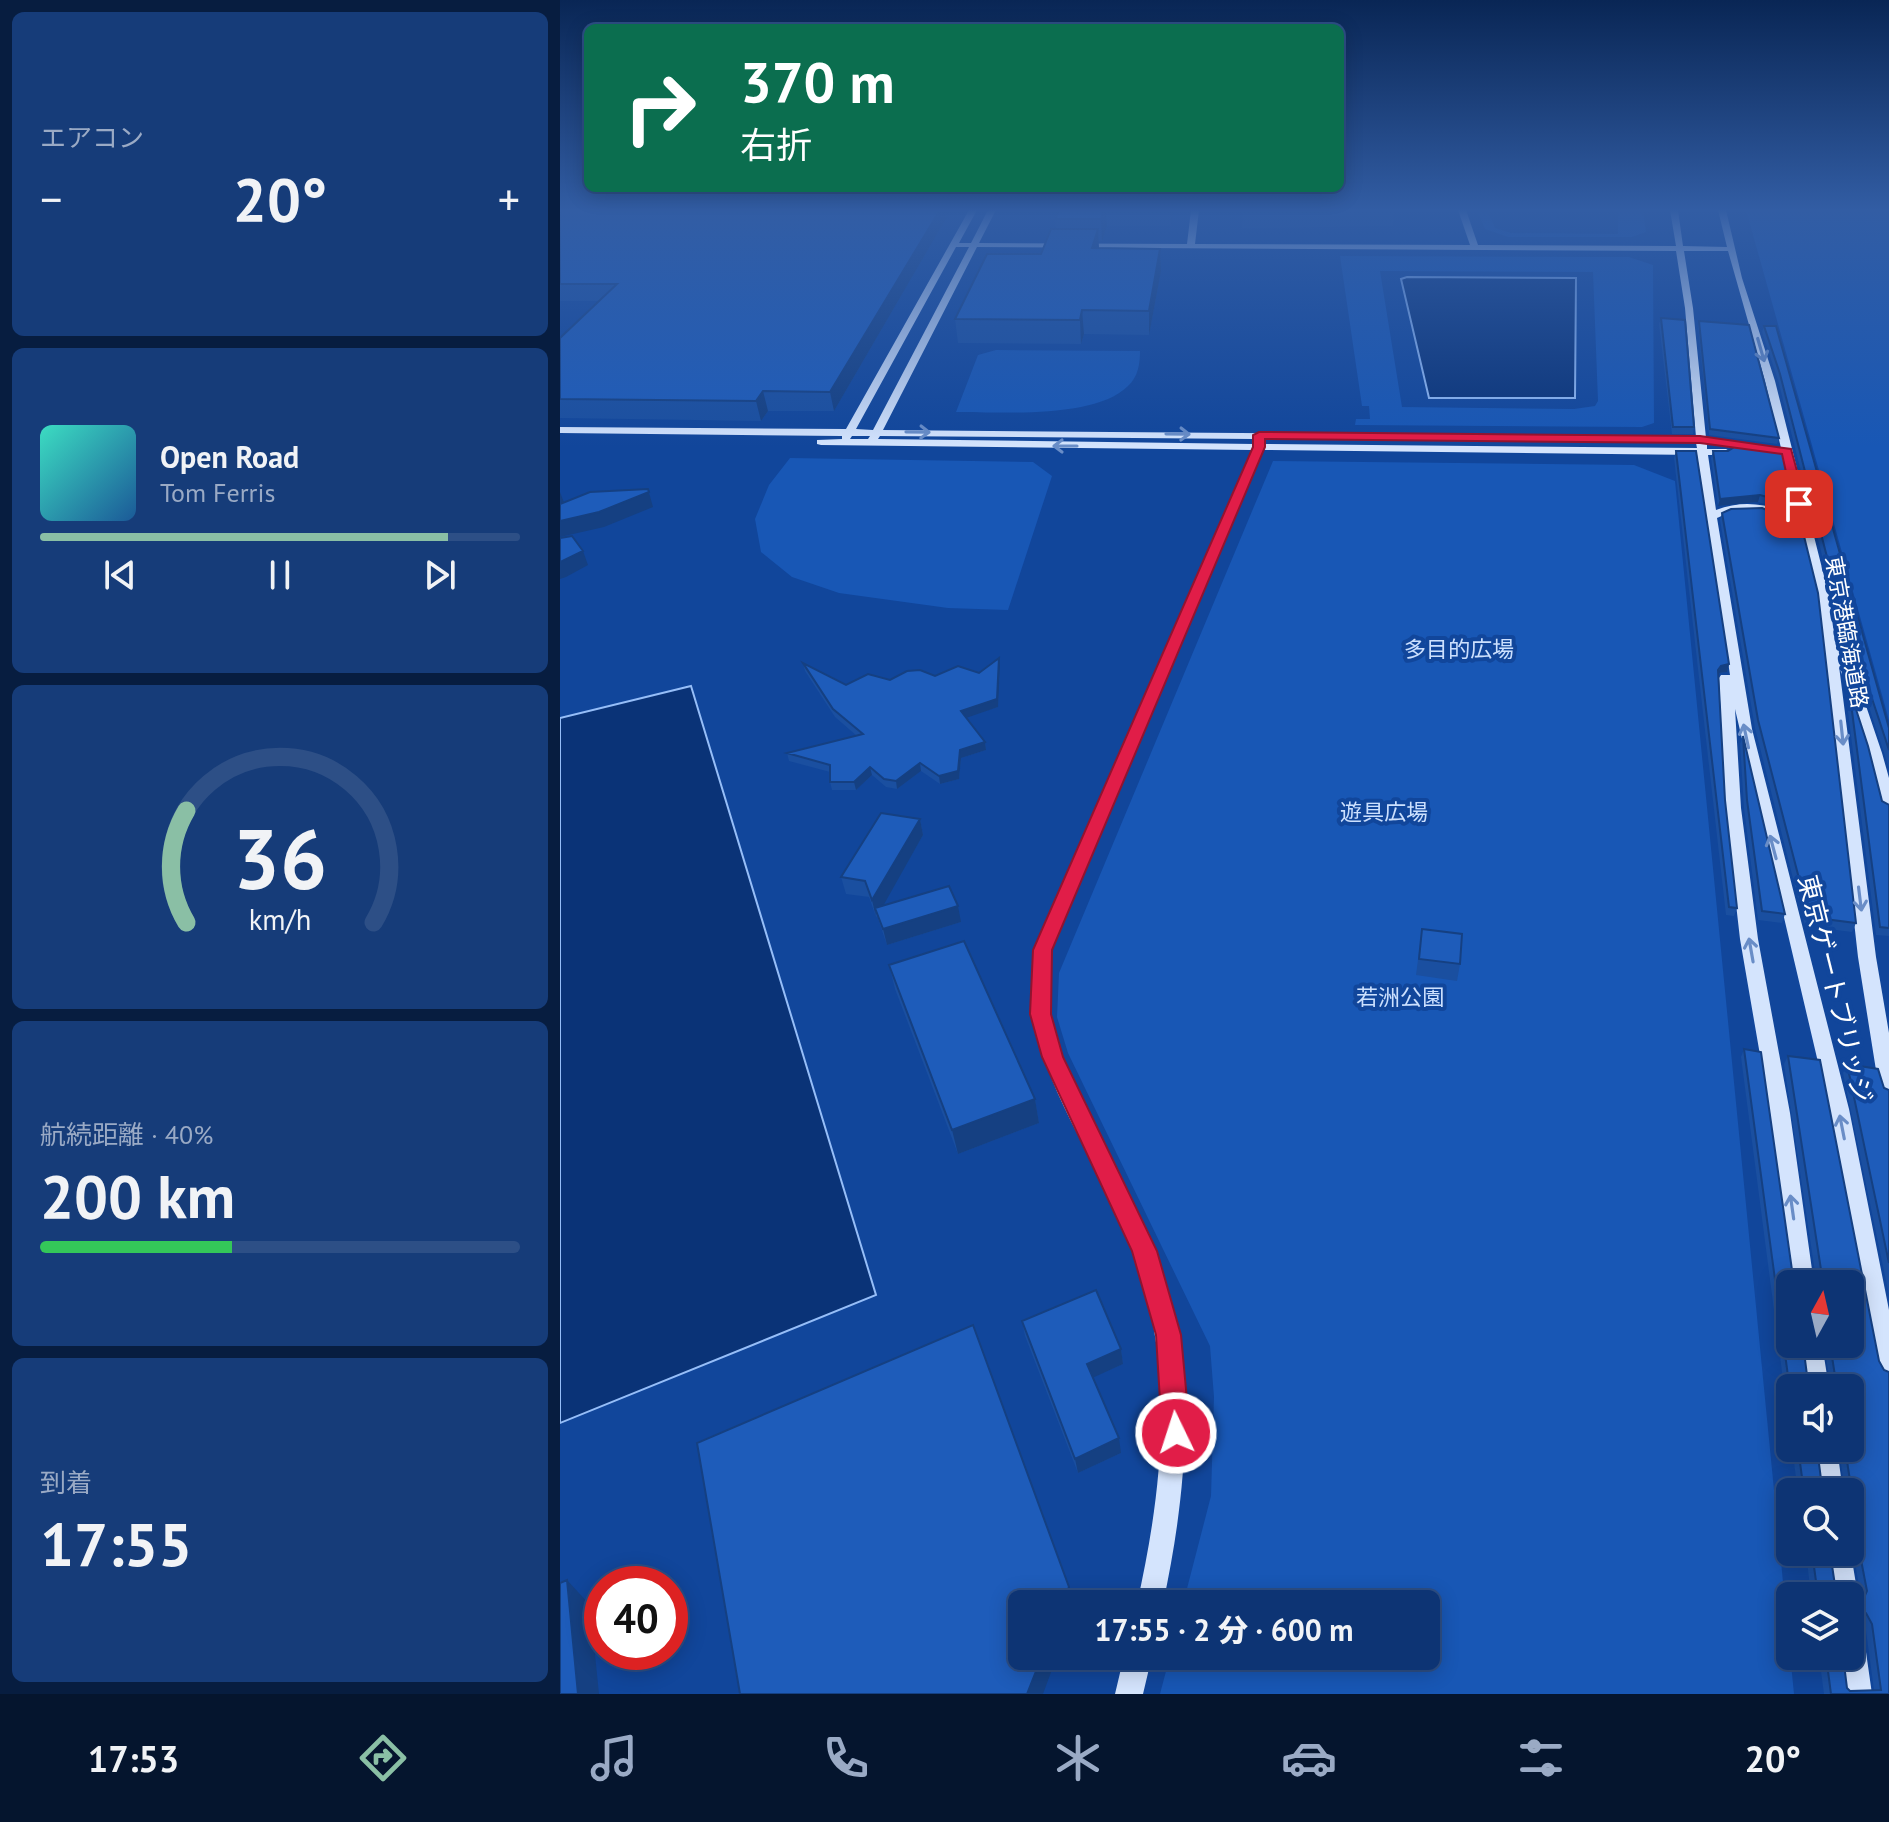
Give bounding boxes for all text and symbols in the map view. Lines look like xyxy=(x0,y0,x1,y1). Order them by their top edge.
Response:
text: 370 m xyxy=(740,46,895,118)
icon: right xyxy=(608,56,712,160)
text: エアコン xyxy=(40,121,144,154)
text: 右折 xyxy=(740,121,812,168)
text: 20° xyxy=(233,160,327,238)
text: − xyxy=(40,170,62,227)
text: + xyxy=(498,170,520,227)
one-way arrow xyxy=(1754,337,1769,363)
one-way arrow xyxy=(904,424,931,440)
one-way arrow xyxy=(1164,427,1191,442)
text: Open Road xyxy=(160,437,299,476)
one-way arrow xyxy=(1052,438,1079,454)
pin xyxy=(1765,470,1833,538)
text: Tom Ferris xyxy=(160,476,275,509)
icon: arrive xyxy=(1777,482,1821,526)
icon: previous xyxy=(98,553,142,597)
icon: pause xyxy=(258,553,302,597)
icon: next xyxy=(418,553,462,597)
street label: 東京港臨海道路 xyxy=(1820,554,1874,710)
park label: 多目的広場 xyxy=(1404,635,1514,663)
one-way arrow xyxy=(1835,719,1850,746)
one-way arrow xyxy=(1738,723,1753,749)
park label: 遊具広場 xyxy=(1340,798,1428,826)
text: 36 xyxy=(233,804,327,912)
one-way arrow xyxy=(1764,835,1779,861)
street label: 東京ゲートブリッジ xyxy=(1791,871,1880,1106)
one-way arrow xyxy=(1853,886,1868,911)
text: km/h xyxy=(249,901,311,938)
one-way arrow xyxy=(1743,938,1758,963)
park label: 若洲公園 xyxy=(1356,983,1444,1011)
one-way arrow xyxy=(1834,1115,1849,1140)
text: 航続距離 · 40% xyxy=(40,1118,213,1151)
text: 200 km xyxy=(40,1157,235,1235)
one-way arrow xyxy=(1784,1195,1799,1220)
north arrow xyxy=(1776,1270,1864,1358)
map controls xyxy=(1776,1270,1864,1670)
button: sound xyxy=(1776,1374,1864,1462)
position arrow xyxy=(1134,1391,1218,1475)
text: 到着 xyxy=(40,1466,92,1499)
button: search xyxy=(1776,1478,1864,1566)
text: 17:55 xyxy=(40,1505,192,1583)
speed limit sign: 40 xyxy=(584,1566,688,1670)
button: layers xyxy=(1776,1582,1864,1670)
text: 17:55 · 2 分 · 600 m xyxy=(1094,1610,1354,1649)
icon: directions xyxy=(355,1730,411,1786)
icon: music xyxy=(586,1730,642,1786)
icon: phone xyxy=(818,1730,874,1786)
icon: climate xyxy=(1050,1730,1106,1786)
icon: car xyxy=(1281,1730,1337,1786)
icon: filters xyxy=(1513,1730,1569,1786)
text: 17:53 xyxy=(88,1735,179,1782)
text: 20° xyxy=(1745,1735,1801,1782)

